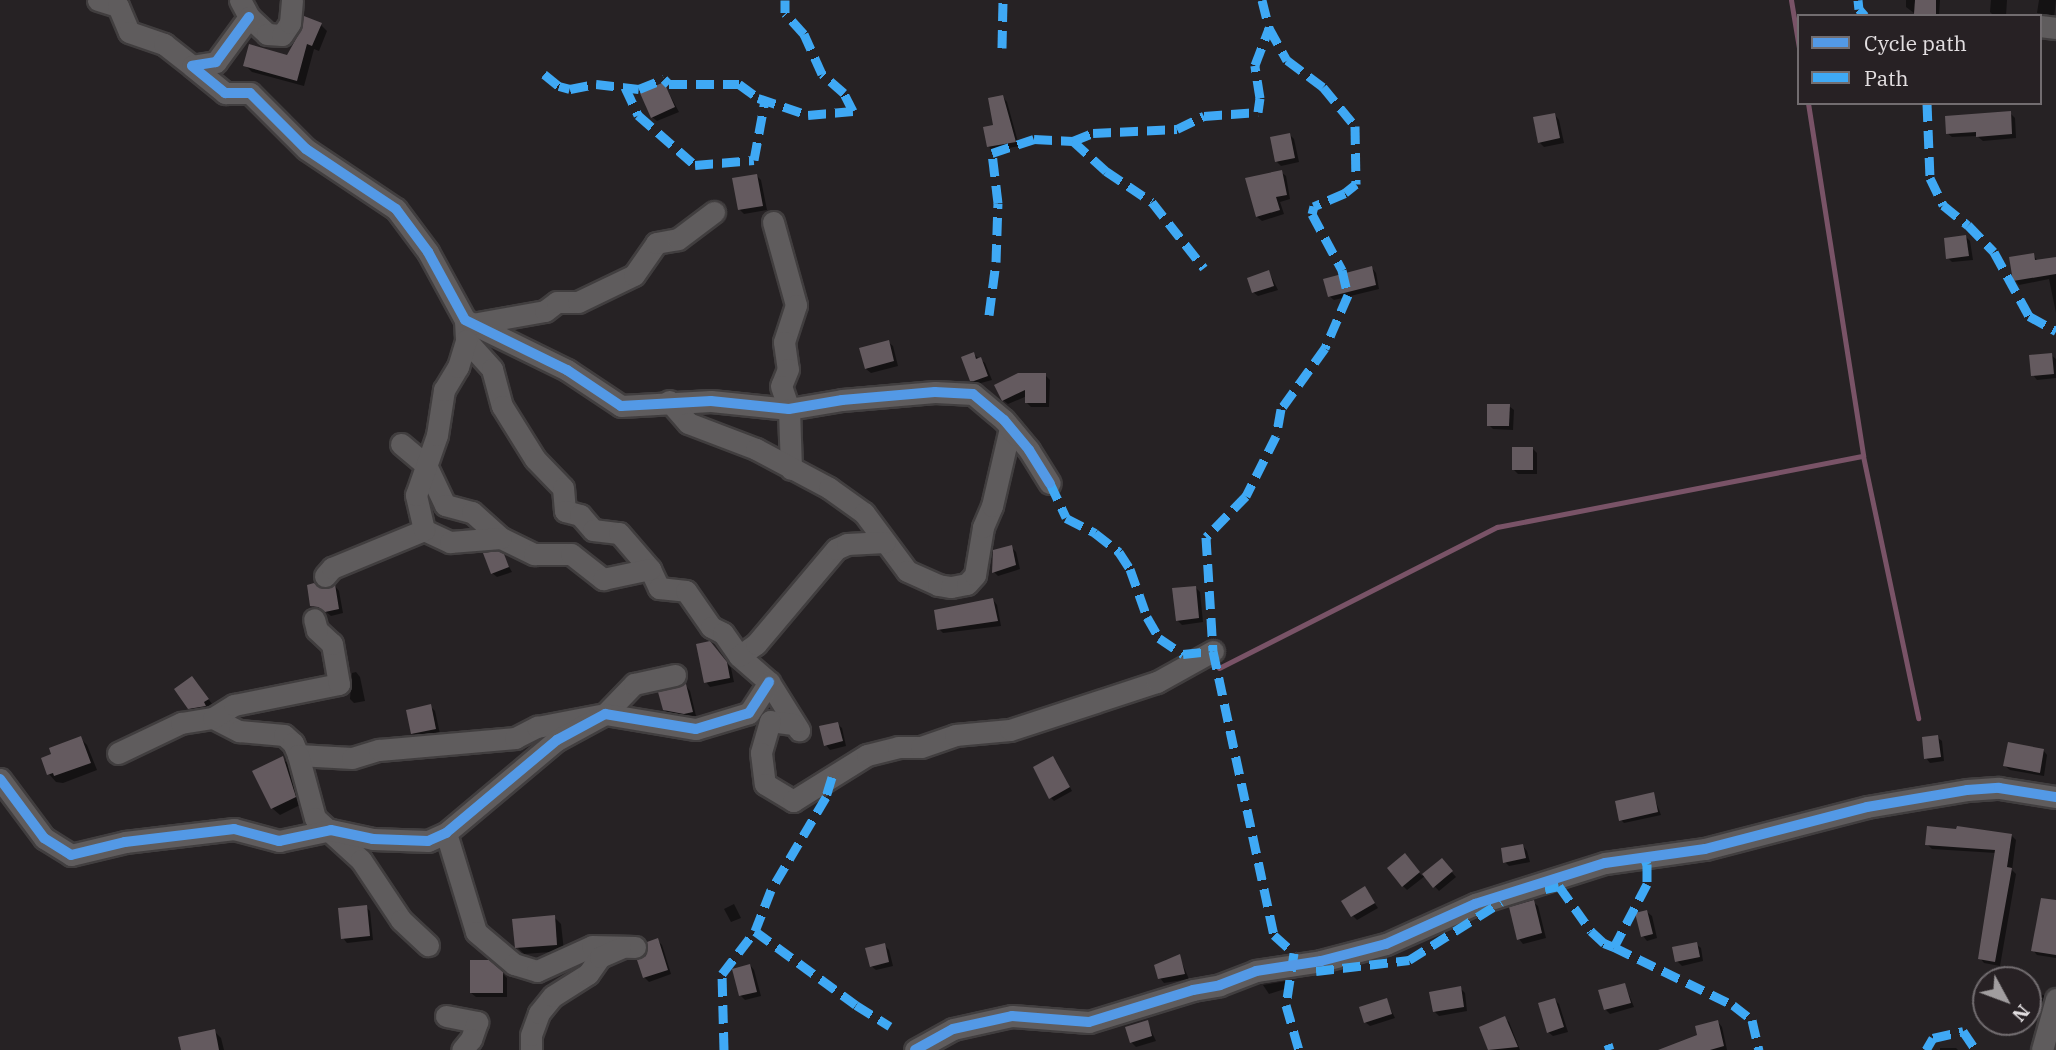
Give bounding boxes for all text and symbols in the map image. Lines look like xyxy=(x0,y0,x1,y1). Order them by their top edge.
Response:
legend xyxy=(1797,14,2042,105)
text: Cycle path xyxy=(1864,29,1967,57)
text: Path xyxy=(1864,64,1909,92)
north arrow xyxy=(1972,966,2042,1036)
text: N xyxy=(2007,1000,2035,1027)

